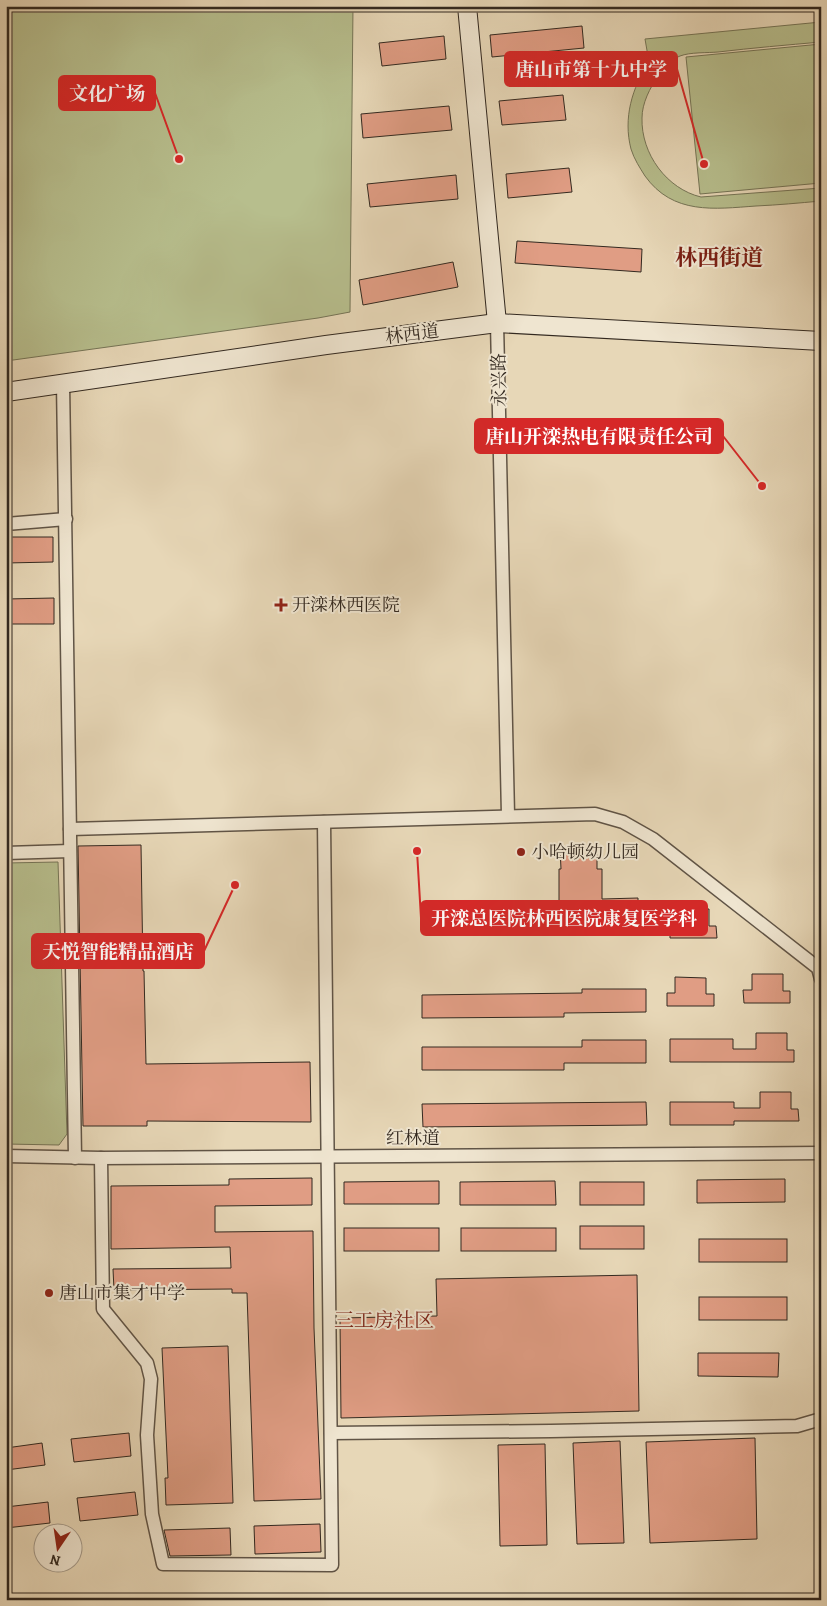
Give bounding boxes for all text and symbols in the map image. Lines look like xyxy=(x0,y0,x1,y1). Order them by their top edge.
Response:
callout: 唐山市第十九中学 xyxy=(505,52,677,86)
text: 唐山市第十九中学 xyxy=(515,57,667,83)
callout: 文化广场 xyxy=(59,76,155,110)
text: 文化广场 xyxy=(69,81,145,107)
district label: 林西街道 xyxy=(675,243,763,273)
street label: 林西道 xyxy=(384,319,440,349)
street label: 永兴路 xyxy=(487,353,511,407)
callout: 唐山开滦热电有限责任公司 xyxy=(475,419,723,453)
text: 唐山开滦热电有限责任公司 xyxy=(485,424,713,450)
place label: 开滦林西医院 xyxy=(292,593,400,617)
marker: 开滦林西医院 xyxy=(274,598,288,612)
place label: 小哈顿幼儿园 xyxy=(531,840,639,864)
marker: 小哈顿幼儿园 xyxy=(515,846,527,858)
callout: 开滦总医院林西医院康复医学科 xyxy=(421,901,707,935)
text: 开滦总医院林西医院康复医学科 xyxy=(431,906,697,932)
callout: 天悦智能精品酒店 xyxy=(32,934,204,968)
text: 天悦智能精品酒店 xyxy=(42,939,194,965)
street label: 红林道 xyxy=(386,1126,440,1150)
place label: 唐山市集才中学 xyxy=(59,1281,185,1305)
marker: 唐山市集才中学 xyxy=(43,1287,55,1299)
district label: 三工房社区 xyxy=(334,1307,434,1334)
north arrow xyxy=(32,1524,82,1574)
text: N xyxy=(48,1550,62,1571)

